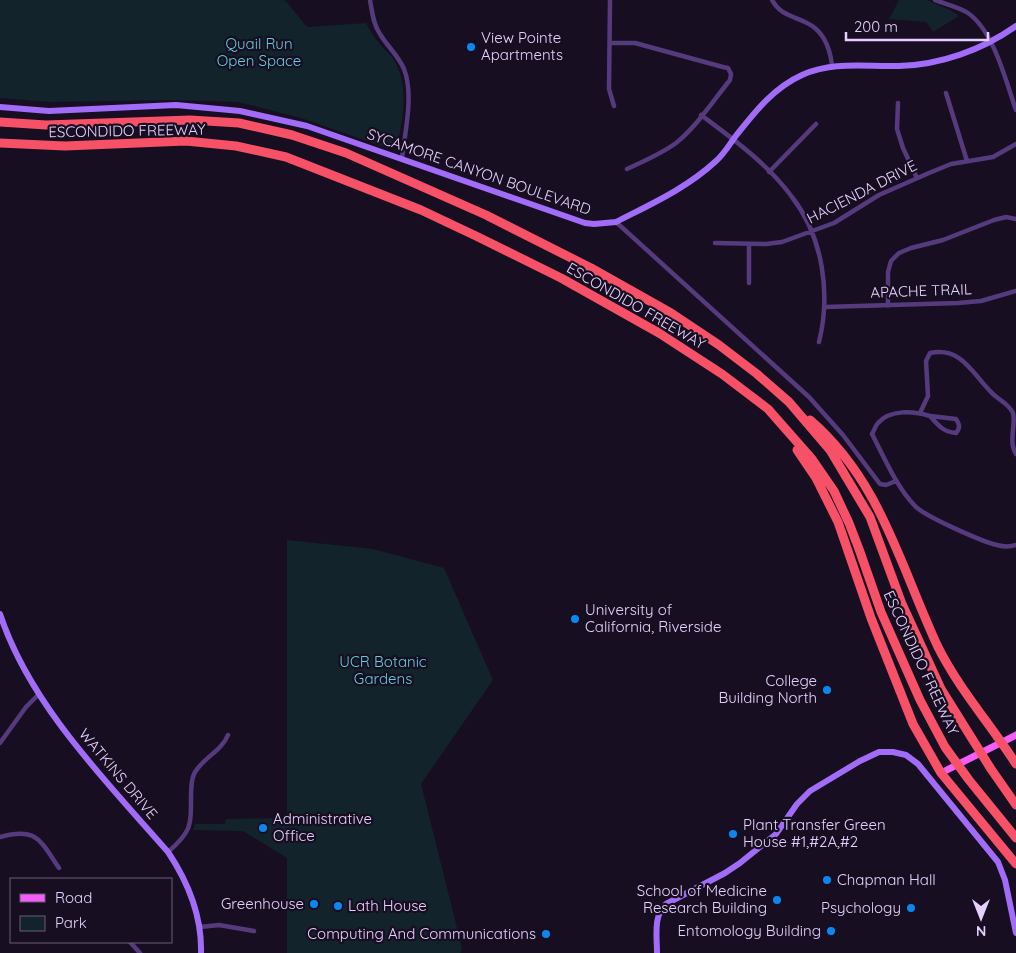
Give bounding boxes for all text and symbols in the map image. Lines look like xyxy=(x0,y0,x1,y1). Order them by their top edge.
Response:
scale bar xyxy=(846,10,988,42)
text: 200 m xyxy=(854,17,898,36)
place label: View Pointe Apartments xyxy=(481,28,563,64)
park label: Quail Run Open Space xyxy=(217,34,301,70)
marker: View Pointe Apartments xyxy=(465,41,477,53)
street label: ESCONDIDO FREEWAY xyxy=(48,120,206,141)
street label: SYCAMORE CANYON BOULEVARD xyxy=(365,124,594,219)
street label: HACIENDA DRIVE xyxy=(804,156,920,227)
street label: ESCONDIDO FREEWAY xyxy=(563,258,710,353)
street label: APACHE TRAIL xyxy=(870,279,972,302)
street label: ESCONDIDO FREEWAY xyxy=(880,588,964,739)
place label: University of California, Riverside xyxy=(585,600,721,636)
marker: University of California, Riverside xyxy=(569,613,581,625)
park label: UCR Botanic Gardens xyxy=(339,652,427,688)
place label: College Building North xyxy=(718,671,817,707)
marker: College Building North xyxy=(821,684,833,696)
street label: WATKINS DRIVE xyxy=(75,724,162,823)
place label: Administrative Office xyxy=(273,809,372,845)
place label: Plant Transfer Green House #1,#2A,#2 xyxy=(743,815,886,851)
marker: Administrative Office xyxy=(257,822,269,834)
marker: Plant Transfer Green House #1,#2A,#2 xyxy=(727,828,739,840)
place label: Chapman Hall xyxy=(837,870,936,889)
marker: Chapman Hall xyxy=(821,874,833,886)
legend xyxy=(10,878,172,943)
place label: School of Medicine Research Building xyxy=(637,881,767,917)
text: Road xyxy=(55,888,92,907)
north arrow xyxy=(956,893,1006,943)
place label: Greenhouse xyxy=(221,894,304,913)
marker: School of Medicine Research Building xyxy=(771,894,783,906)
place label: Lath House xyxy=(348,896,427,915)
marker: Greenhouse xyxy=(308,898,320,910)
place label: Psychology xyxy=(821,898,901,917)
marker: Lath House xyxy=(332,900,344,912)
marker: Psychology xyxy=(905,902,917,914)
text: Park xyxy=(55,913,87,932)
place label: Entomology Building xyxy=(678,921,821,940)
text: N xyxy=(976,922,986,940)
place label: Computing And Communications xyxy=(307,924,536,943)
marker: Entomology Building xyxy=(825,925,837,937)
marker: Computing And Communications xyxy=(540,928,552,940)

